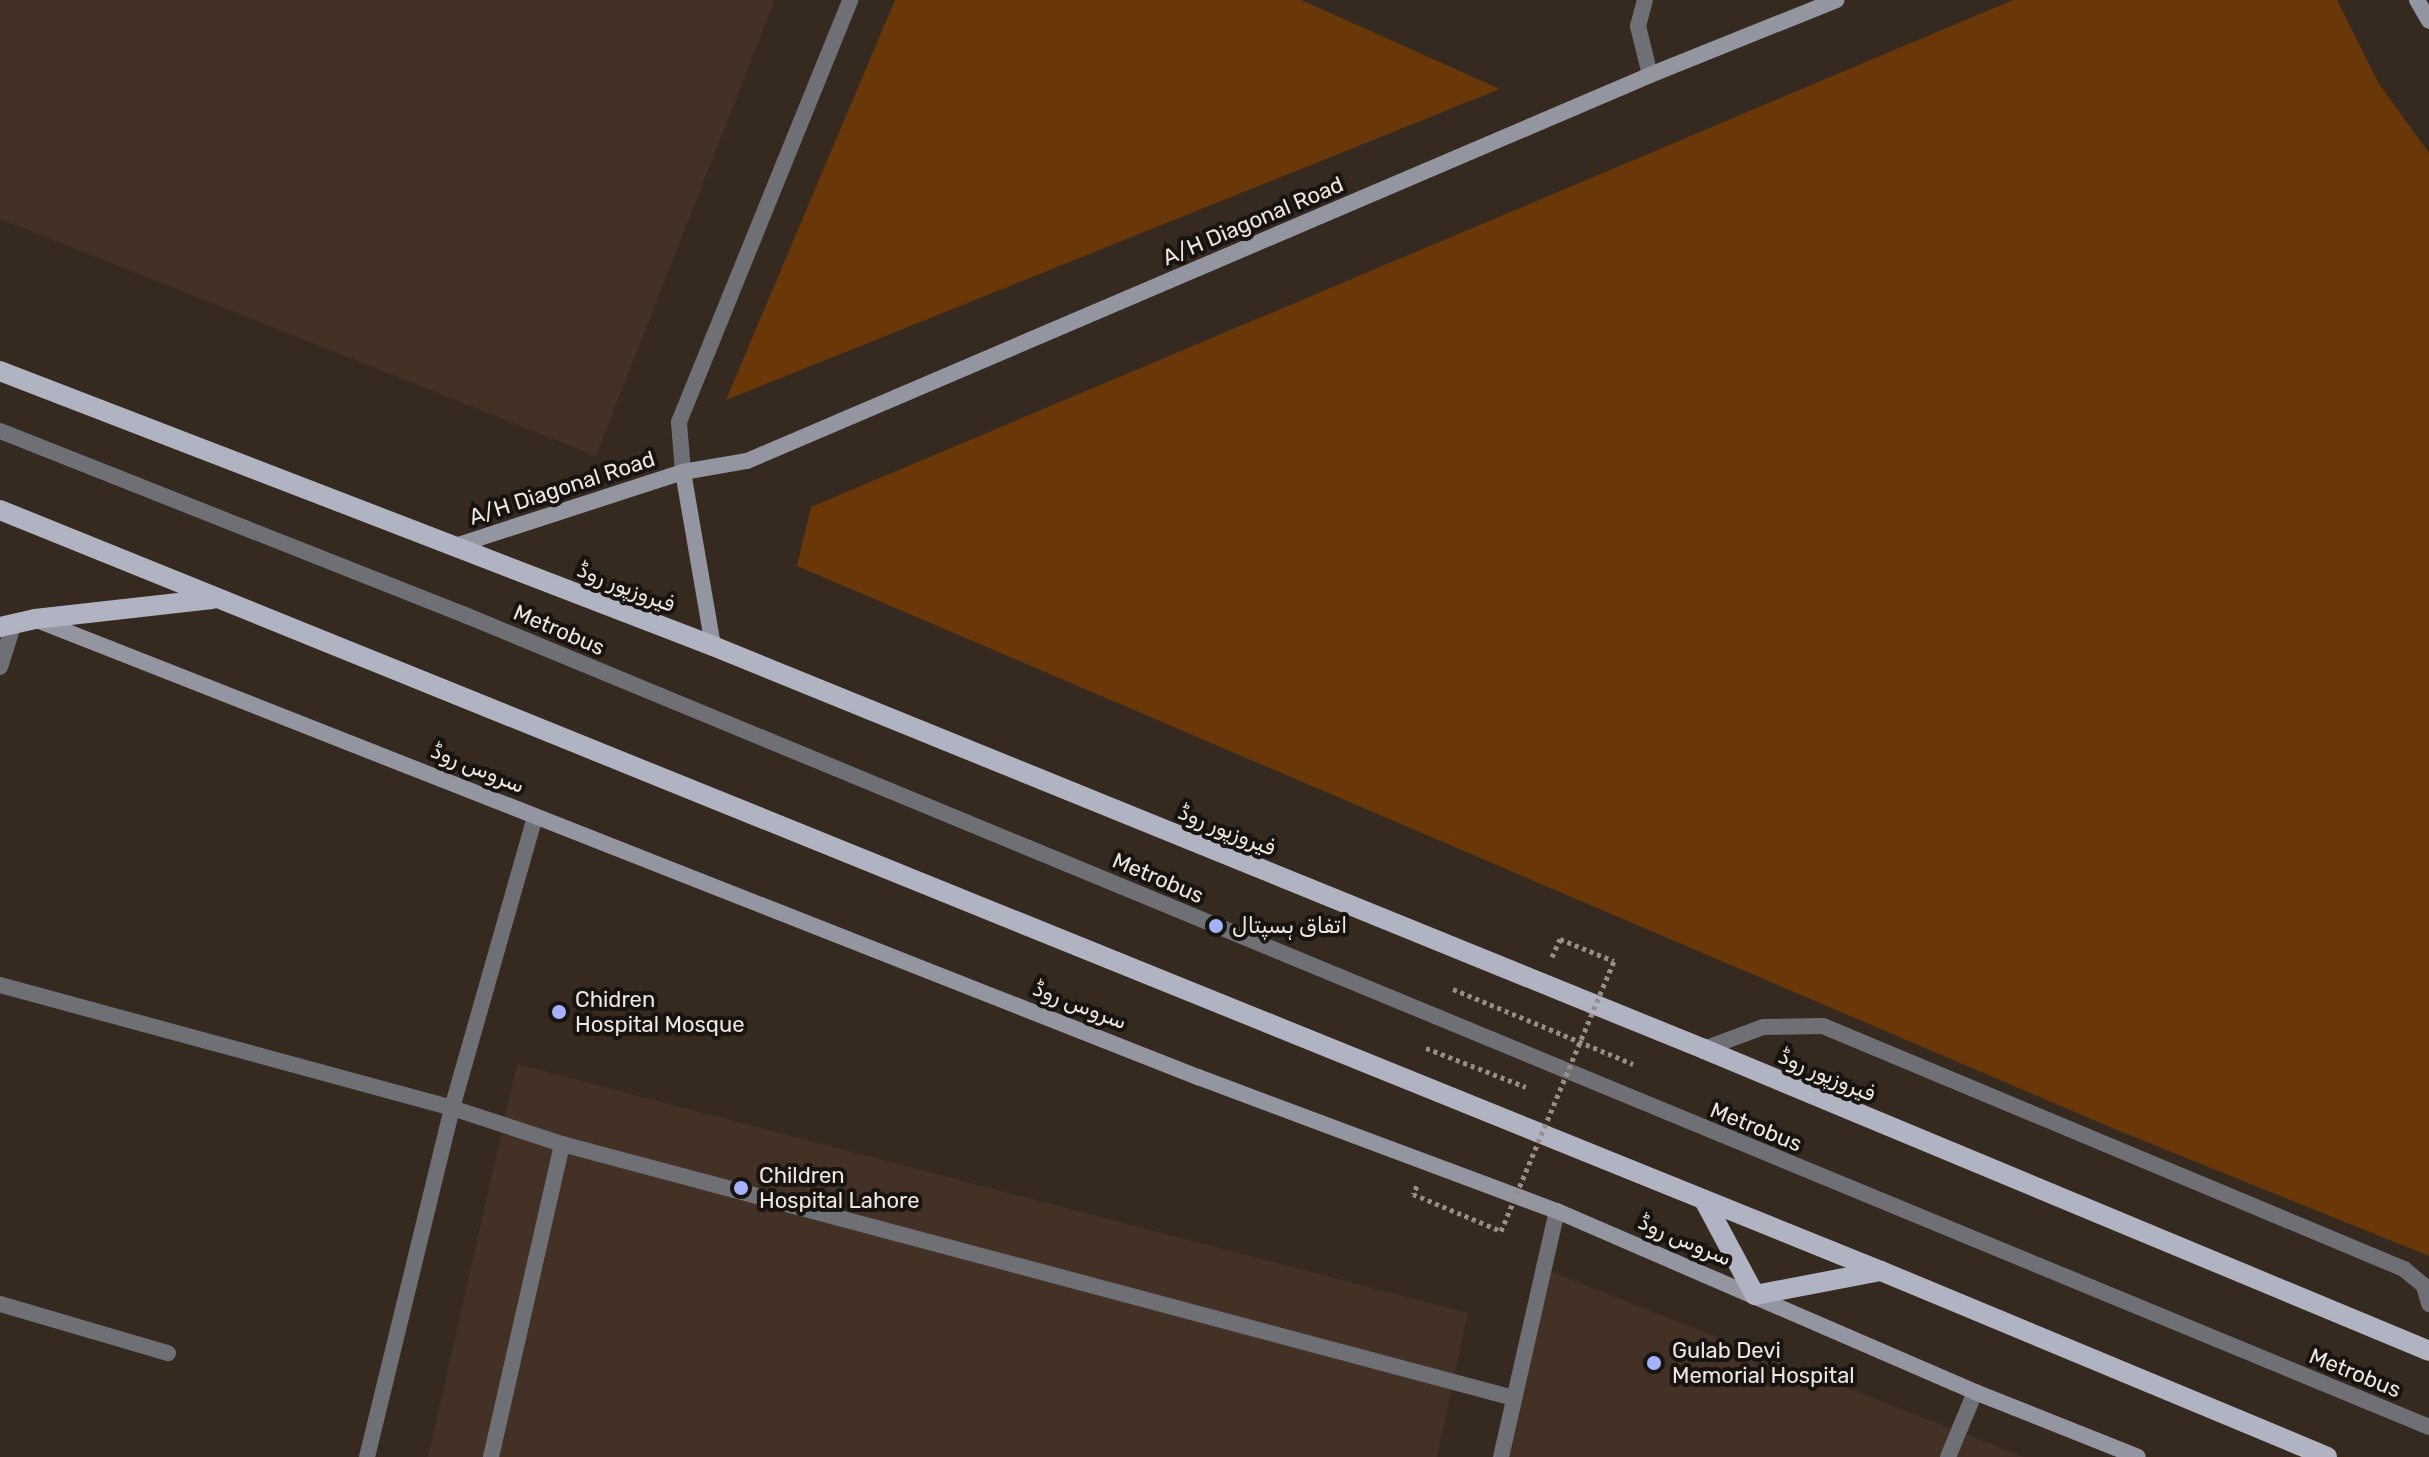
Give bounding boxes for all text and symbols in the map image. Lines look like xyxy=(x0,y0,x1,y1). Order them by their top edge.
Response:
street label: A/H Diagonal Road xyxy=(1159,171,1347,271)
street label: A/H Diagonal Road xyxy=(466,445,658,531)
street label: فیروزپور روڈ xyxy=(574,556,678,618)
street label: Metrobus xyxy=(509,599,609,661)
street label: سروس روڈ xyxy=(427,737,529,799)
street label: فیروزپور روڈ xyxy=(1175,799,1279,861)
street label: Metrobus xyxy=(1108,847,1208,909)
place label: اتفاق ہسپتال xyxy=(1232,913,1347,939)
marker: اتفاق ہسپتال xyxy=(1207,917,1225,935)
street label: سروس روڈ xyxy=(1029,975,1131,1035)
place label: Chidren Hospital Mosque xyxy=(575,986,744,1038)
marker: Chidren Hospital Mosque xyxy=(550,1003,568,1021)
street label: فیروزپور روڈ xyxy=(1775,1043,1879,1107)
street label: Metrobus xyxy=(1706,1097,1806,1157)
place label: Children Hospital Lahore xyxy=(759,1162,919,1214)
marker: Children Hospital Lahore xyxy=(730,1177,752,1199)
street label: سروس روڈ xyxy=(1635,1209,1735,1271)
place label: Gulab Devi Memorial Hospital xyxy=(1672,1337,1855,1388)
street label: Metrobus xyxy=(2305,1343,2405,1403)
marker: Gulab Devi Memorial Hospital xyxy=(1643,1352,1665,1374)

